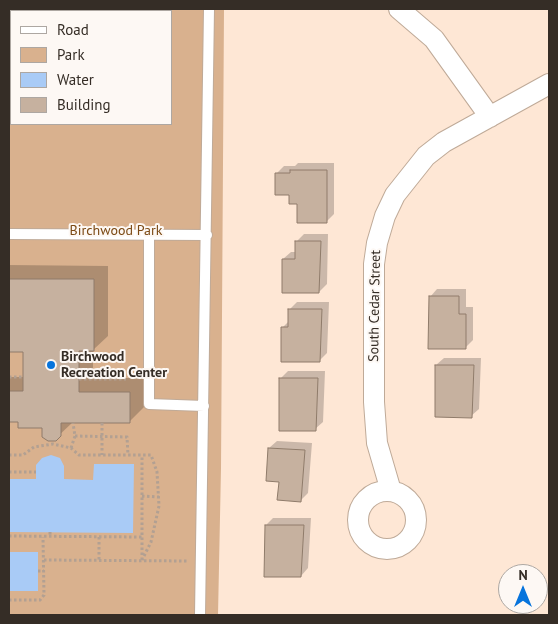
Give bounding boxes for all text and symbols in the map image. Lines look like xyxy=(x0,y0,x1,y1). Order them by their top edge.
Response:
legend xyxy=(10,10,172,125)
text: Road xyxy=(57,20,89,39)
text: Park xyxy=(57,45,85,64)
text: Water xyxy=(57,70,94,89)
text: Building xyxy=(57,95,111,114)
park label: Birchwood Park xyxy=(70,223,162,239)
street label: South Cedar Street xyxy=(366,250,384,362)
place label: Birchwood Recreation Center xyxy=(61,349,167,382)
marker: Birchwood Recreation Center xyxy=(45,359,57,371)
north arrow xyxy=(498,564,548,614)
text: N xyxy=(518,566,528,584)

